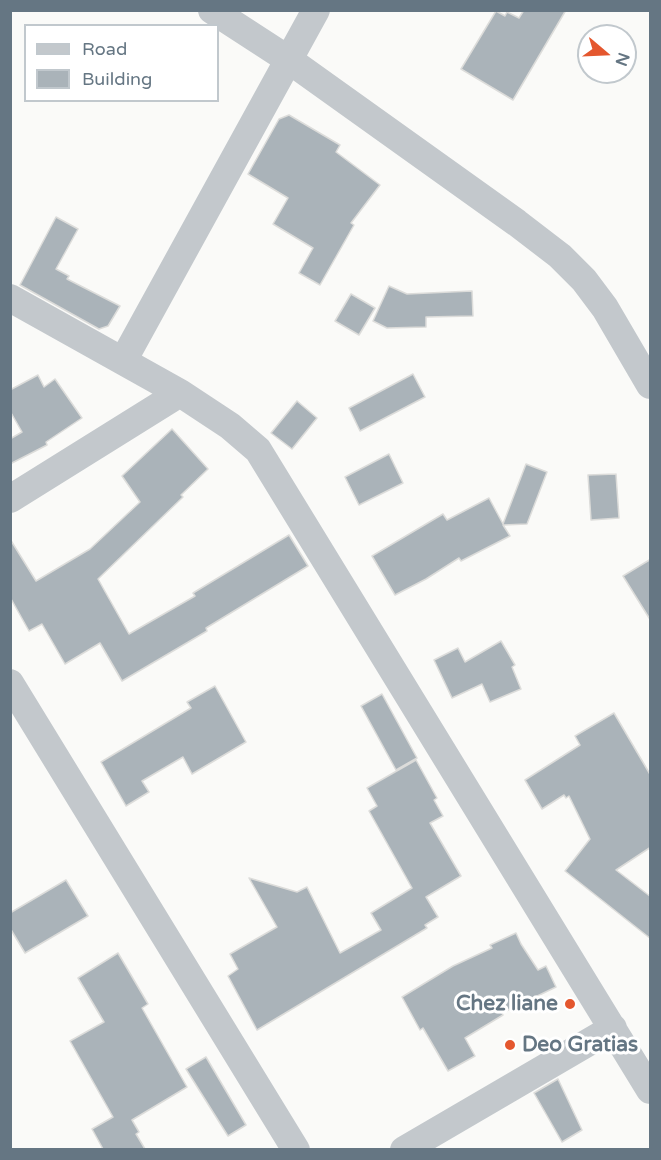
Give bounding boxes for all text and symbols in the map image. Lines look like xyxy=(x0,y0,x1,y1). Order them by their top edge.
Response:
legend xyxy=(24,24,219,102)
north arrow xyxy=(577,24,637,84)
text: Road xyxy=(82,38,127,60)
text: N xyxy=(611,50,634,69)
text: Building xyxy=(82,68,152,90)
place label: Chez liane xyxy=(456,991,558,1017)
marker: Chez liane xyxy=(563,997,577,1011)
place label: Deo Gratias xyxy=(522,1032,638,1058)
marker: Deo Gratias xyxy=(503,1038,517,1052)

